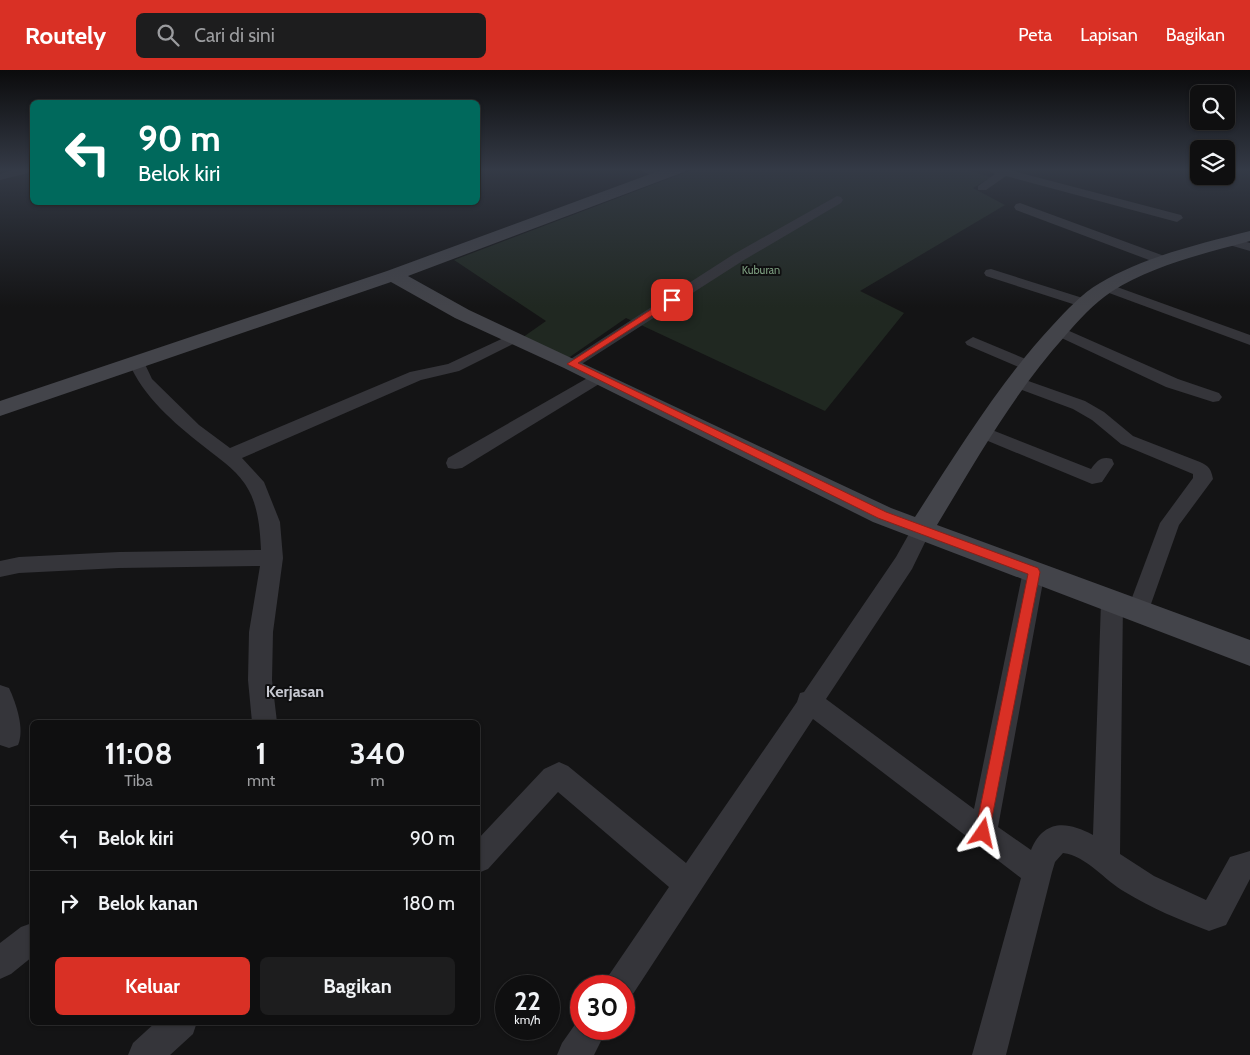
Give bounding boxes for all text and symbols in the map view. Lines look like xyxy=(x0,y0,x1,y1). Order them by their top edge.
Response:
search box xyxy=(136,13,486,58)
text: Routely xyxy=(25,21,106,50)
icon: search xyxy=(154,21,182,49)
text: Cari di sini xyxy=(194,24,275,47)
text: Peta xyxy=(1018,24,1052,46)
text: Lapisan xyxy=(1080,24,1138,46)
text: Bagikan xyxy=(1166,24,1225,46)
map controls xyxy=(1190,85,1235,185)
button: search xyxy=(1190,85,1235,130)
text: 90 m xyxy=(138,117,221,160)
icon: left xyxy=(55,120,120,185)
button: layers xyxy=(1190,140,1235,185)
text: Belok kiri xyxy=(138,160,221,187)
park label: Kuburan xyxy=(742,263,780,277)
pin xyxy=(651,279,693,321)
icon: arrive xyxy=(658,286,686,314)
district label: Kerjasan xyxy=(266,682,324,701)
text: 11:08 xyxy=(104,735,173,772)
text: 1 xyxy=(256,735,267,772)
text: 340 xyxy=(350,735,406,772)
text: Tiba xyxy=(124,771,153,790)
text: mnt xyxy=(247,771,275,790)
text: m xyxy=(371,771,385,790)
position arrow xyxy=(956,806,1008,858)
icon: left xyxy=(55,824,83,852)
text: Belok kiri xyxy=(98,827,174,850)
text: 90 m xyxy=(410,827,455,850)
icon: right xyxy=(55,889,83,917)
text: Belok kanan xyxy=(98,892,198,915)
text: 180 m xyxy=(403,892,455,915)
button: Keluar xyxy=(55,957,250,1015)
button: Bagikan xyxy=(260,957,455,1015)
speed limit sign: 30 xyxy=(570,975,635,1040)
text: 22 xyxy=(514,986,541,1016)
text: km/h xyxy=(514,1012,541,1027)

